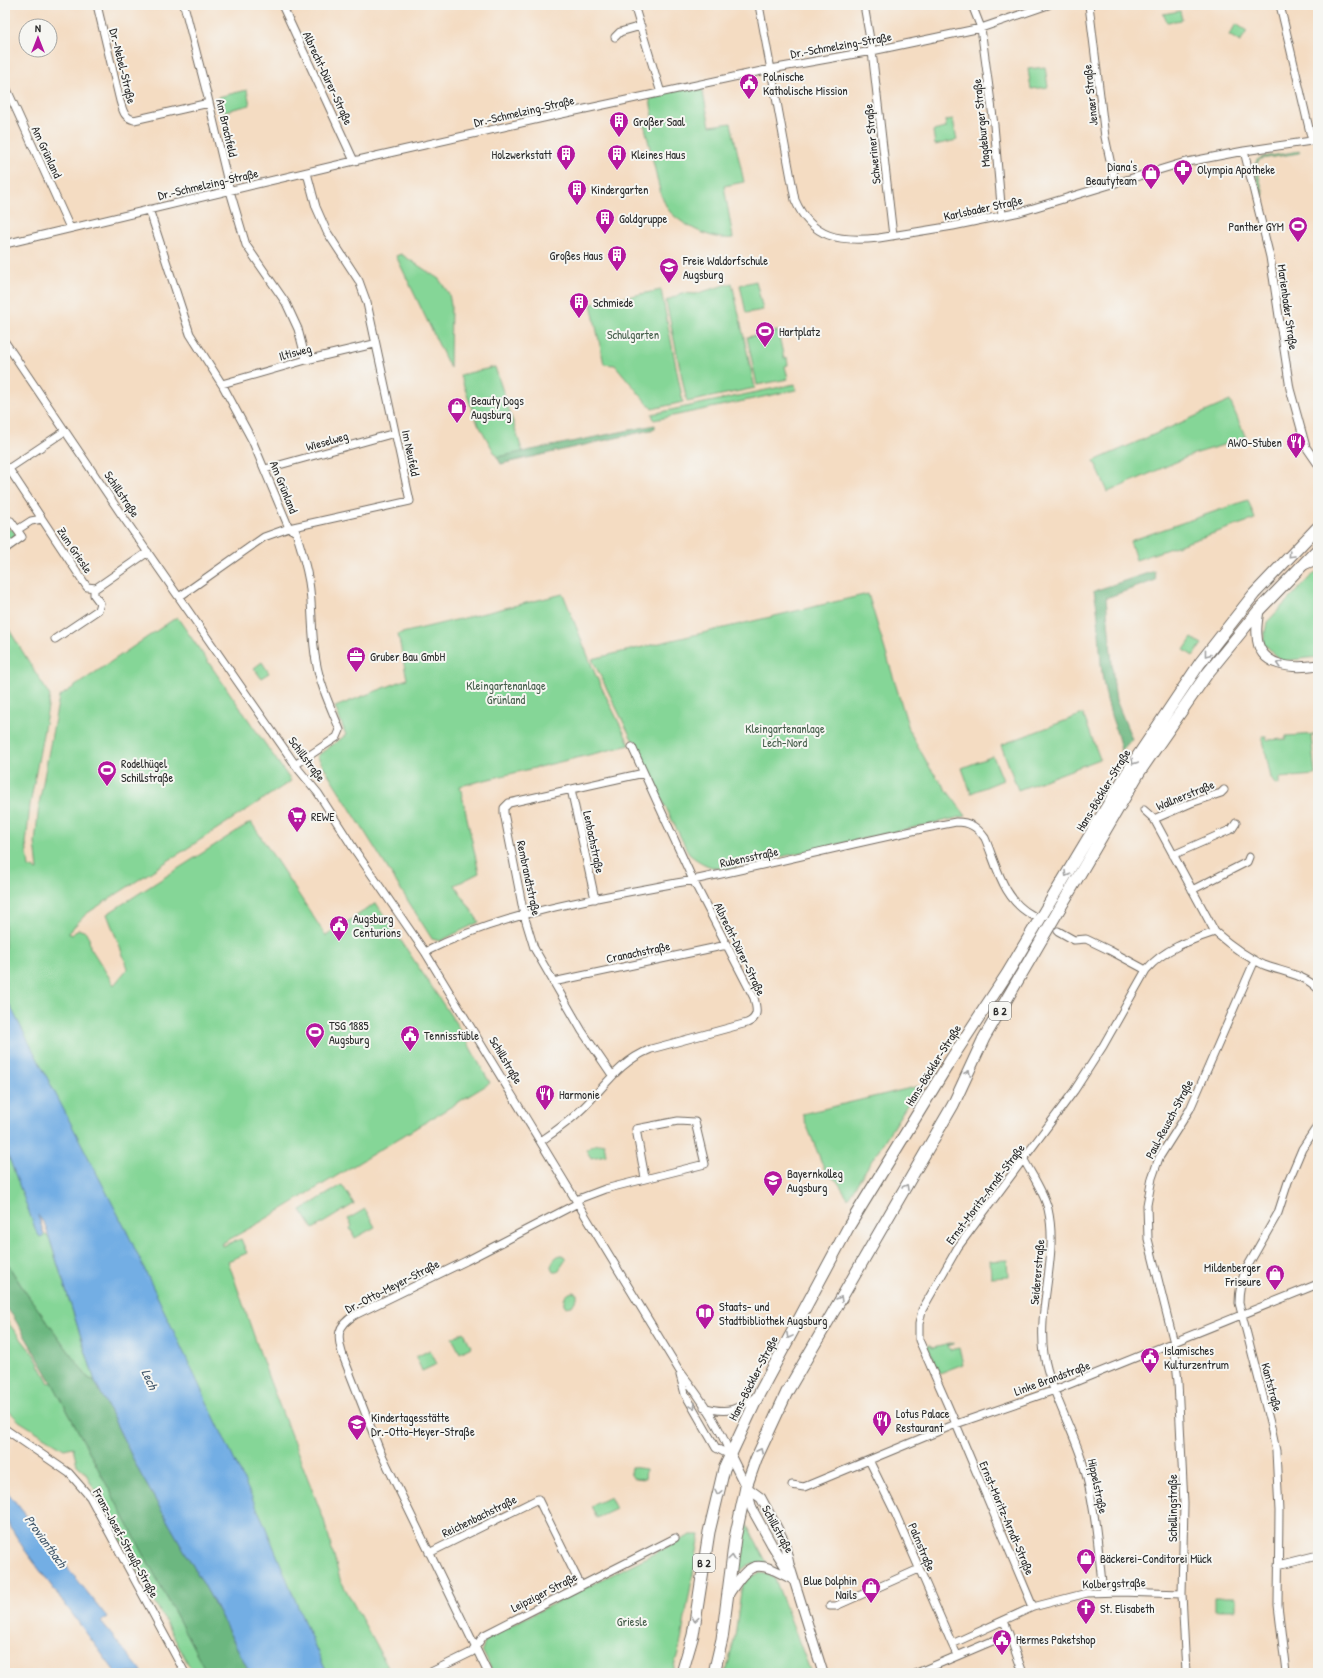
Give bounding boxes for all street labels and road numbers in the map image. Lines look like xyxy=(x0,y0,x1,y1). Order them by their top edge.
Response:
street label: Dr.-Nebel-Straße xyxy=(105,27,141,105)
street label: Albrecht-Dürer-Straße xyxy=(299,28,357,128)
street label: Dr.-Schmelzing-Straße xyxy=(789,28,893,62)
street label: Jenaer Straße xyxy=(1078,63,1102,127)
street label: Magdeburger Straße xyxy=(968,78,994,168)
street label: Dr.-Schmelzing-Straße xyxy=(472,91,576,131)
street label: Am Brachfeld xyxy=(212,97,242,159)
street label: Schweriner Straße xyxy=(859,103,885,185)
street label: Am Grünland xyxy=(28,123,67,181)
street label: Dr.-Schmelzing-Straße xyxy=(156,164,260,204)
street label: Karlsbader Straße xyxy=(942,191,1024,225)
street label: Marienbader Straße xyxy=(1274,263,1302,351)
street label: Iltisweg xyxy=(277,340,313,364)
street label: Wieselweg xyxy=(304,427,350,455)
street label: Im Neufeld xyxy=(398,428,424,478)
street label: Am Grünland xyxy=(266,458,302,516)
street label: Schillstraße xyxy=(100,468,144,521)
street label: Zum Griesle xyxy=(53,524,97,577)
street label: Schillstraße xyxy=(284,733,330,785)
street label: Hans-Böckler-Straße xyxy=(1072,745,1134,834)
street label: Wallnerstraße xyxy=(1153,776,1217,814)
street label: Lenbachstraße xyxy=(579,809,609,875)
street label: Rembrandtstraße xyxy=(513,839,545,917)
street label: Rubensstraße xyxy=(718,842,780,871)
street label: Albrecht-Dürer-Straße xyxy=(710,900,770,999)
street label: Cranachstraße xyxy=(604,937,672,967)
road number: B 2 xyxy=(989,1002,1011,1020)
street label: Hans-Böckler-Straße xyxy=(901,1021,965,1109)
street label: Schillstraße xyxy=(485,1033,527,1087)
street label: Paul-Reusch-Straße xyxy=(1141,1076,1197,1162)
street label: Ernst-Moritz-Arndt-Straße xyxy=(942,1140,1029,1248)
street label: Seidererstraße xyxy=(1026,1238,1048,1305)
street label: Dr.-Otto-Meyer-Straße xyxy=(342,1255,442,1317)
street label: Hans-Böckler-Straße xyxy=(724,1332,782,1423)
street label: Linke Brandstraße xyxy=(1012,1356,1093,1400)
street label: Kantstraße xyxy=(1257,1361,1287,1413)
street label: Hippelstraße xyxy=(1084,1457,1112,1515)
street label: Ernst-Moritz-Arndt-Straße xyxy=(975,1459,1039,1578)
street label: Schellingstraße xyxy=(1164,1474,1181,1542)
street label: Franz-Josef-Strauß-Straße xyxy=(88,1485,163,1601)
street label: Reichenbachstraße xyxy=(439,1490,519,1541)
street label: Schillstraße xyxy=(758,1502,798,1556)
street label: Palmstraße xyxy=(904,1520,940,1574)
road number: B 2 xyxy=(693,1554,715,1572)
street label: Leipziger Straße xyxy=(508,1568,580,1616)
street label: Kolbergstraße xyxy=(1082,1573,1146,1593)

